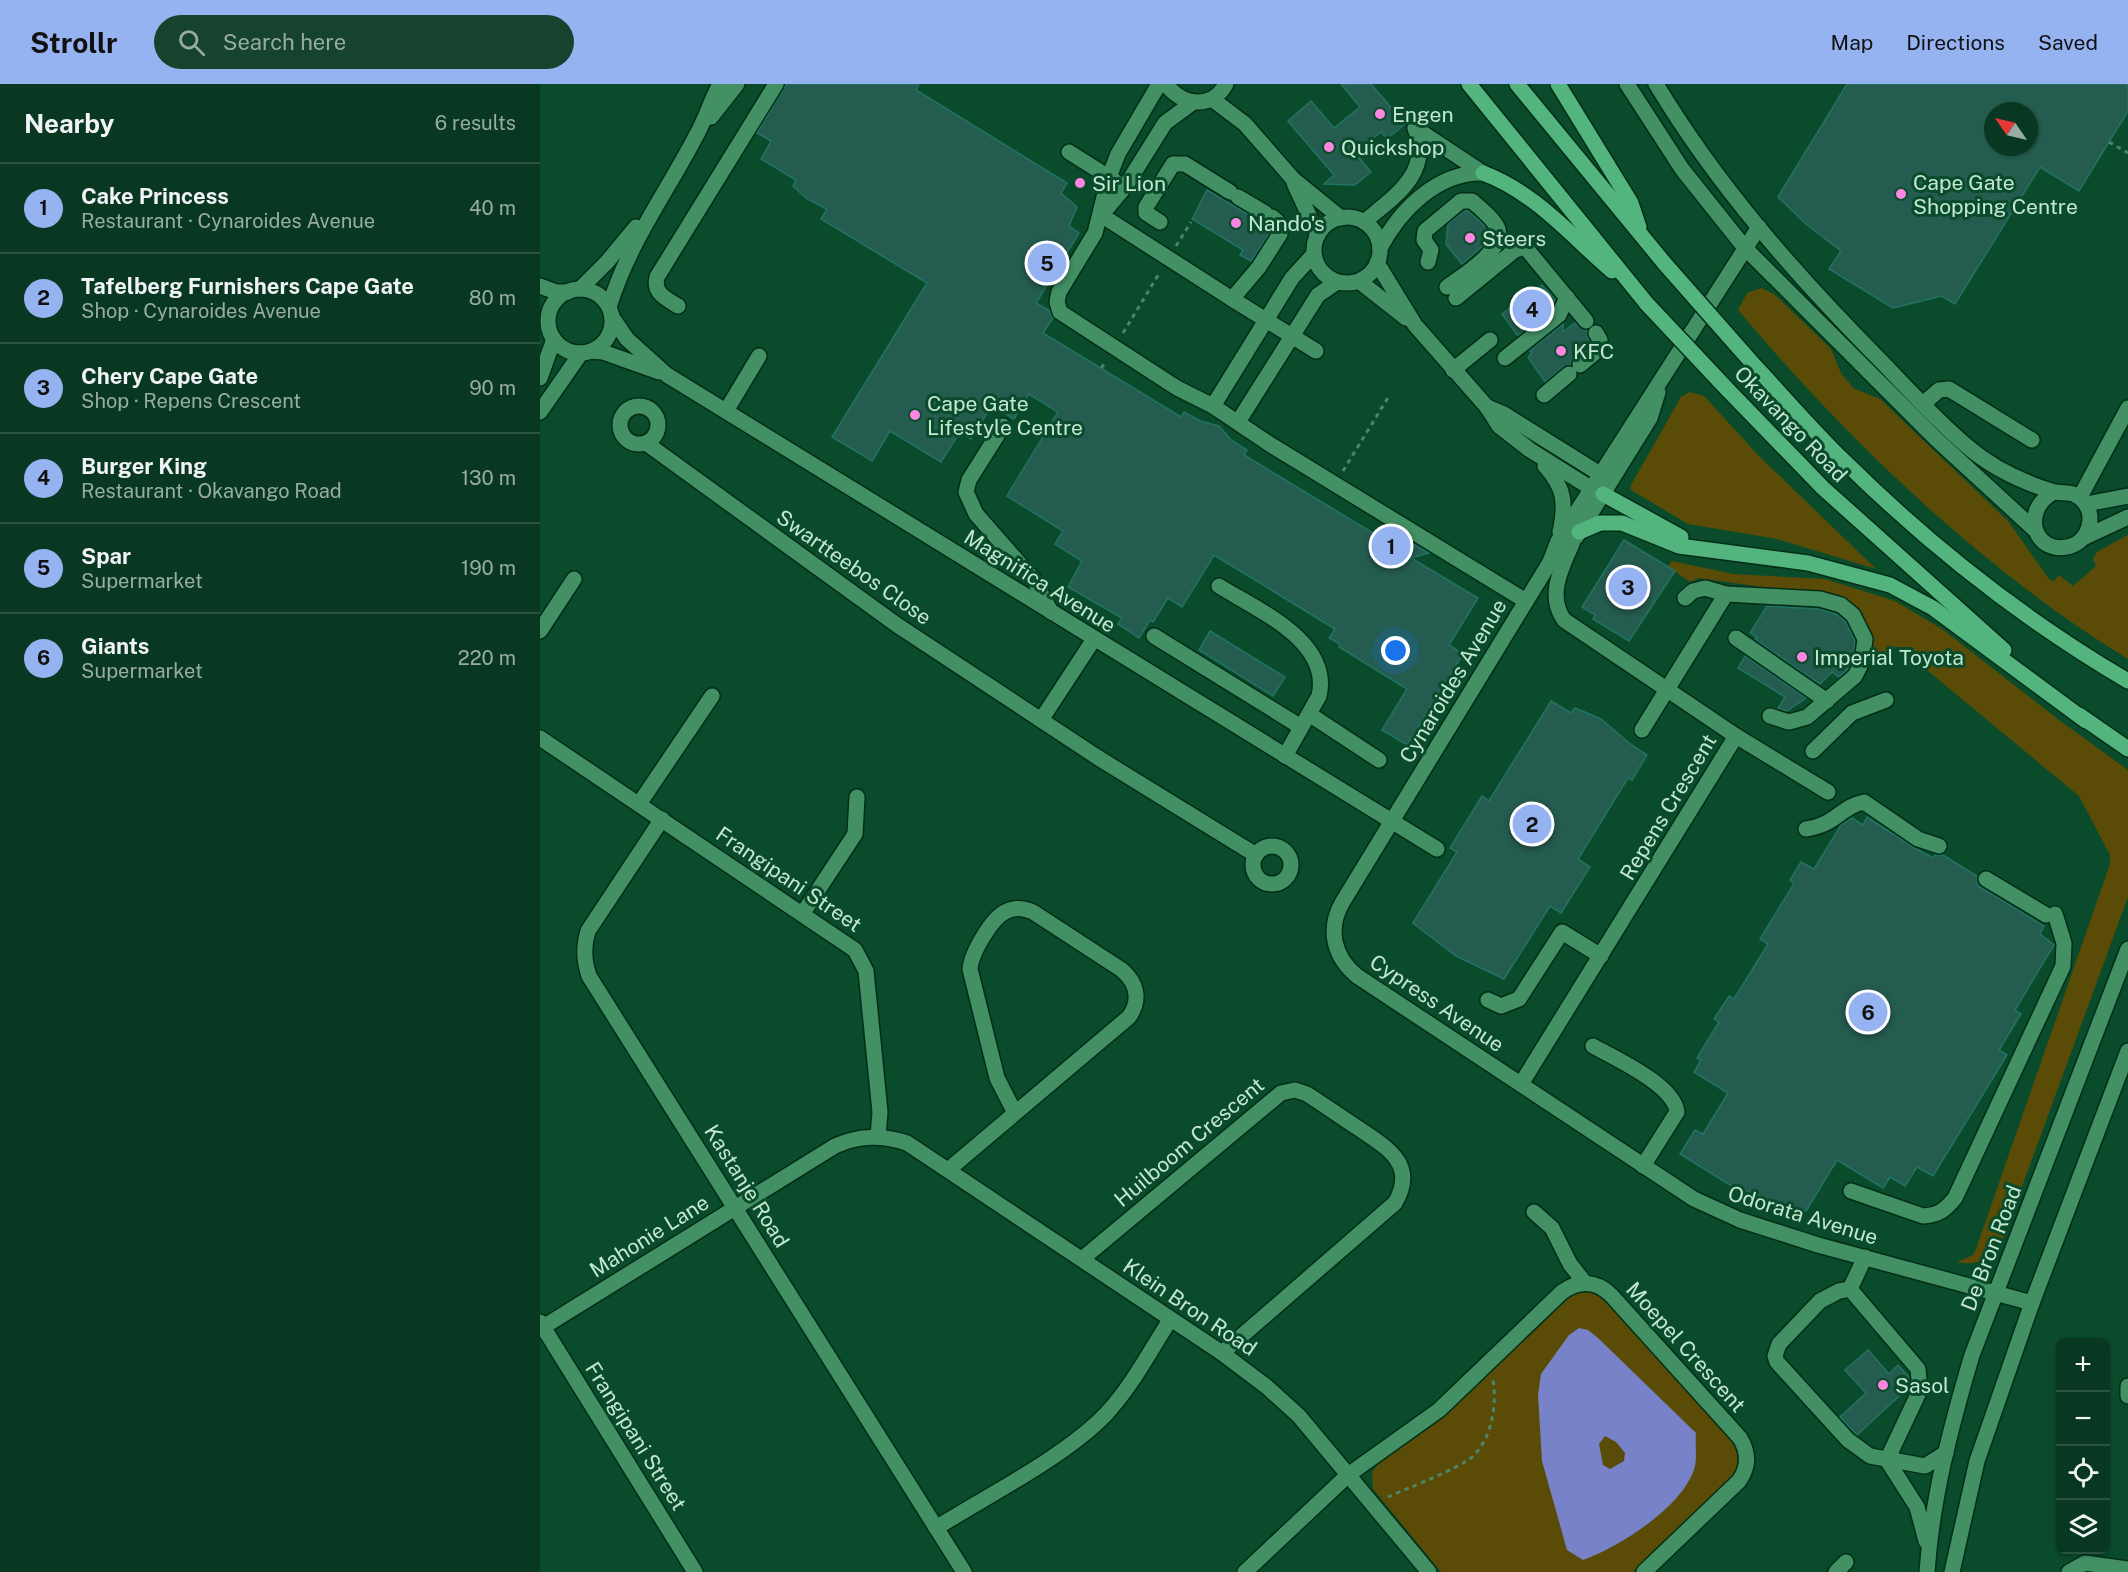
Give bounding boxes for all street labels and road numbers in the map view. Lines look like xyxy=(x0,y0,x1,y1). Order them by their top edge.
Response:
street label: Okavango Road xyxy=(1729,361,1853,487)
street label: Swartteebos Close xyxy=(772,504,936,630)
street label: Magnifica Avenue xyxy=(960,524,1120,638)
street label: Cynaroides Avenue xyxy=(1394,595,1512,767)
street label: Repens Crescent xyxy=(1615,729,1721,885)
street label: Frangipani Street xyxy=(711,821,867,937)
street label: Cypress Avenue xyxy=(1365,949,1509,1057)
street label: Huilboom Crescent xyxy=(1109,1072,1269,1212)
street label: Kastanje Road xyxy=(699,1120,795,1252)
street label: Odorata Avenue xyxy=(1725,1180,1881,1250)
street label: De Bron Road xyxy=(1956,1182,2026,1314)
street label: Mahonie Lane xyxy=(585,1189,713,1283)
street label: Klein Bron Road xyxy=(1119,1253,1261,1361)
street label: Moepel Crescent xyxy=(1621,1277,1751,1417)
street label: Frangipani Street xyxy=(580,1357,692,1515)

